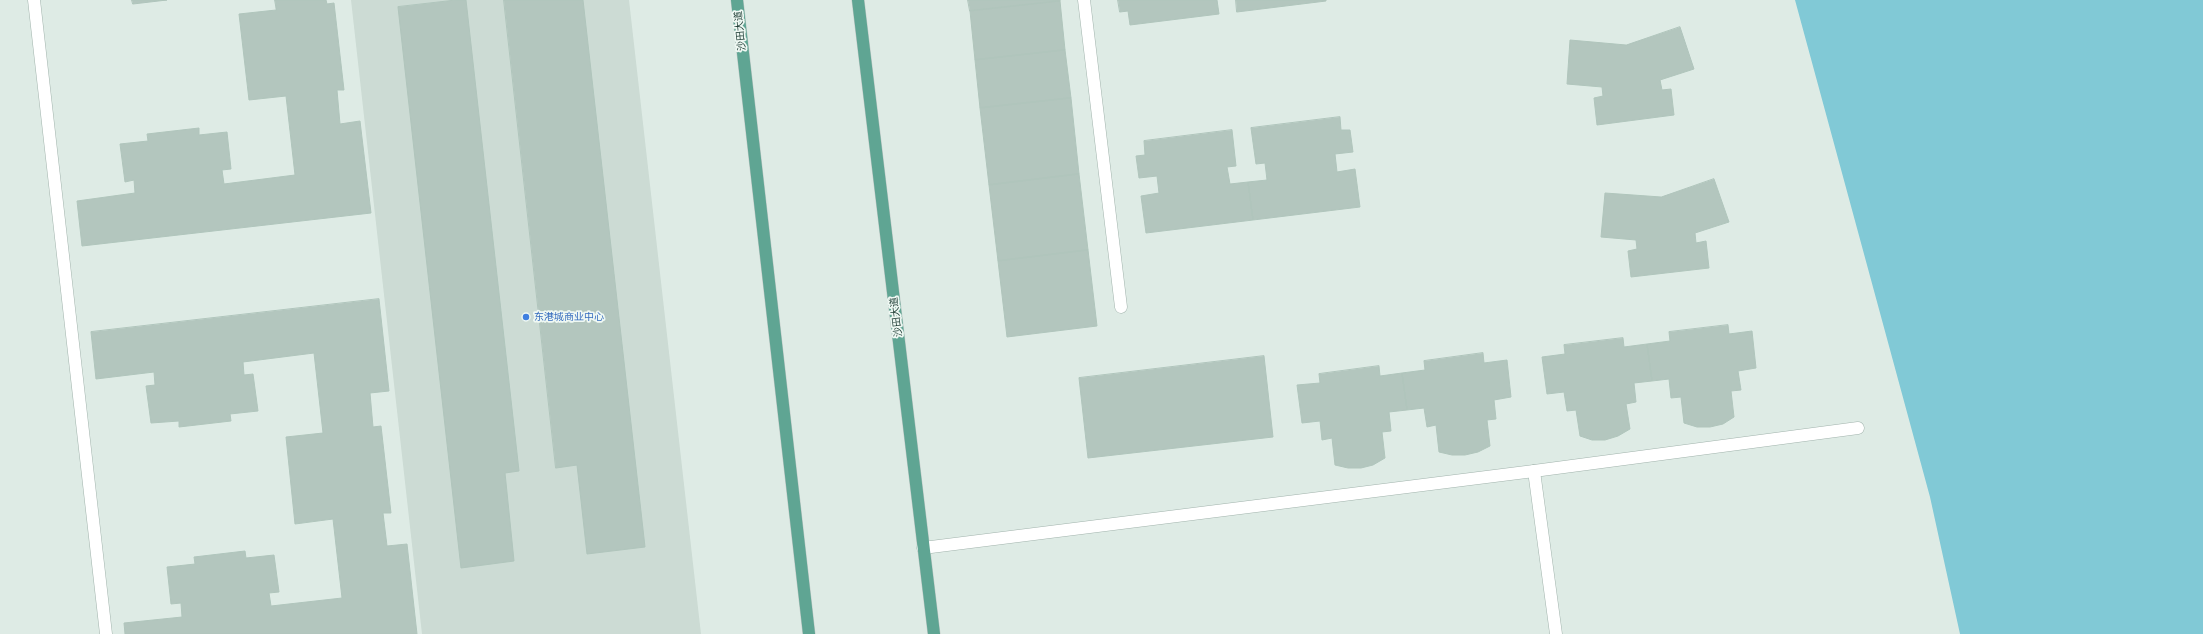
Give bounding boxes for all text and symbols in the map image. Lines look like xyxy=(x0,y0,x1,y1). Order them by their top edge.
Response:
street label: 沙田大道 xyxy=(732,10,748,52)
street label: 沙田大道 xyxy=(888,296,904,338)
place label: 东港城商业中心 xyxy=(534,311,604,323)
marker: 东港城商业中心 xyxy=(521,312,531,322)

